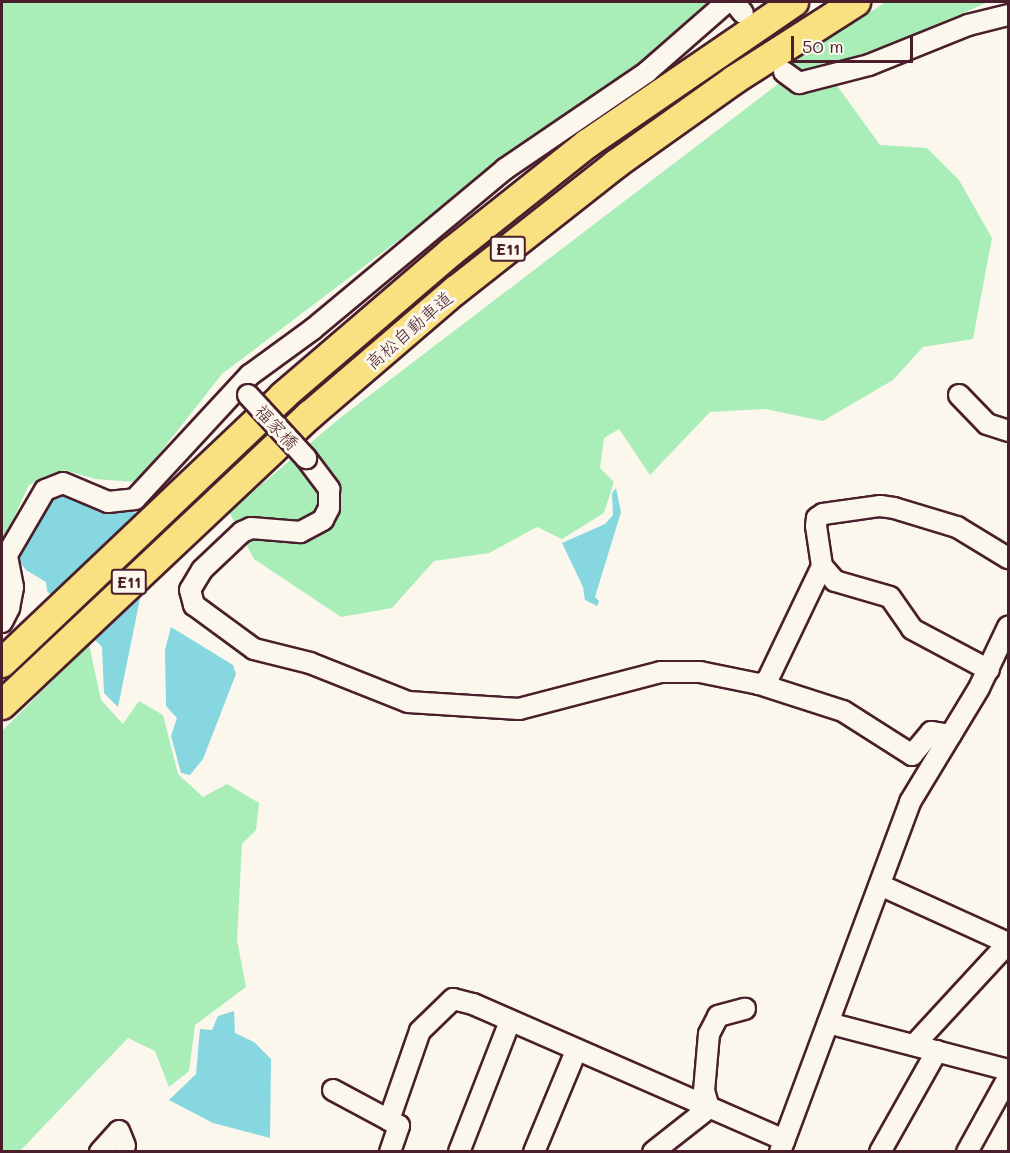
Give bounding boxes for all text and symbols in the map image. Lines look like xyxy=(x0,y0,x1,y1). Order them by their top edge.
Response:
scale bar xyxy=(794,24,916,62)
text: 50 m xyxy=(802,34,844,58)
road number: E11 xyxy=(488,236,528,262)
street label: 高松自動車道 xyxy=(361,286,457,374)
street label: 福家橋 xyxy=(251,400,303,454)
road number: E11 xyxy=(110,569,148,595)

